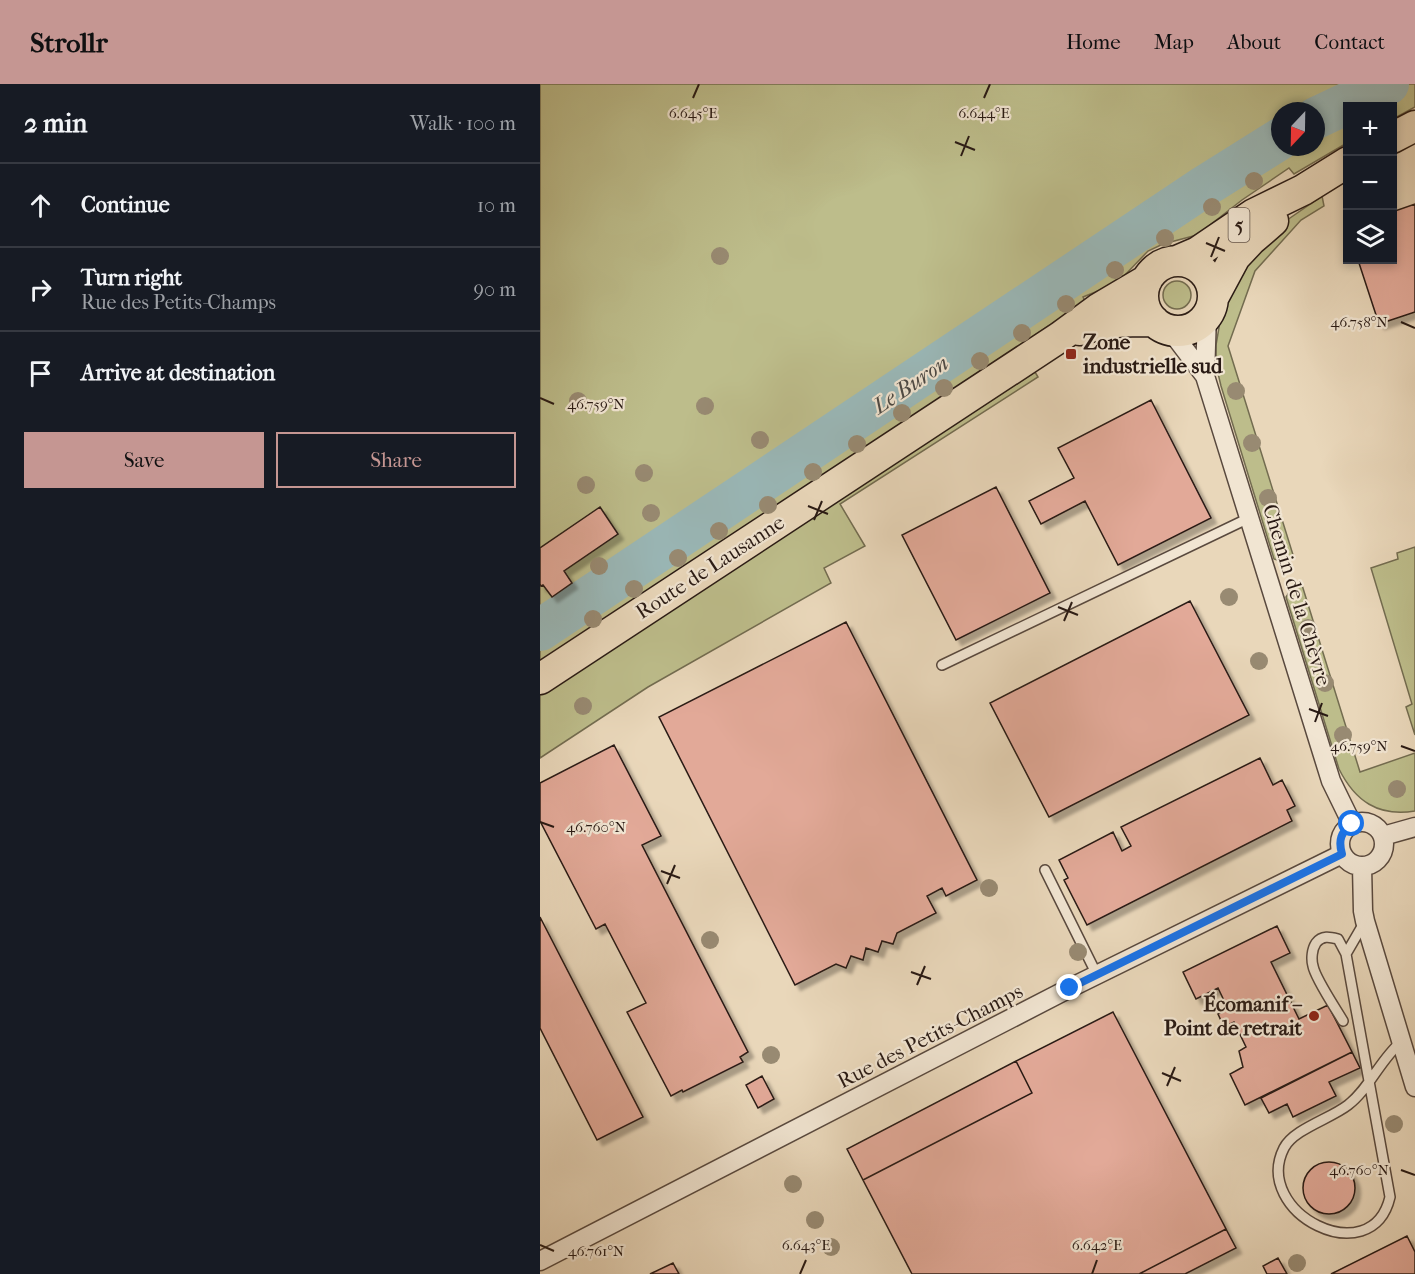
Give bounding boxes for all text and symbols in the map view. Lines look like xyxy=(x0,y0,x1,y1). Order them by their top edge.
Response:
text: Strollr xyxy=(30,26,108,59)
text: Home xyxy=(1066,30,1121,54)
text: Map xyxy=(1154,30,1194,54)
text: About xyxy=(1227,30,1281,54)
text: Contact xyxy=(1314,30,1385,54)
north arrow xyxy=(1271,102,1325,156)
map controls xyxy=(1343,102,1397,264)
button: + xyxy=(1343,102,1397,156)
text: 6.645°E xyxy=(669,104,717,122)
text: 6.644°E xyxy=(958,104,1010,122)
text: 2 min xyxy=(24,108,87,139)
text: Walk · 100 m xyxy=(410,112,516,135)
button: − xyxy=(1343,156,1397,210)
icon: ahead xyxy=(24,189,57,222)
text: Continue xyxy=(81,192,170,218)
text: 10 m xyxy=(477,194,516,217)
road number: 5 xyxy=(1228,208,1250,242)
button: layers xyxy=(1343,210,1397,264)
text: Turn right xyxy=(81,265,182,291)
icon: right xyxy=(24,273,57,306)
text: 90 m xyxy=(474,278,516,301)
text: Rue des Petits-Champs xyxy=(81,291,276,314)
text: 46.758°N xyxy=(1330,313,1388,331)
place label: Zone industrielle sud xyxy=(1082,330,1223,378)
marker: Zone industrielle sud xyxy=(1064,347,1078,361)
water label: Le Buron xyxy=(866,350,953,421)
icon: arrive xyxy=(24,357,57,390)
text: Arrive at destination xyxy=(81,360,275,386)
text: 46.759°N xyxy=(567,395,625,413)
button: Save xyxy=(24,432,264,488)
button: Share xyxy=(276,432,516,488)
street label: Chemin de la Chèvre xyxy=(1258,501,1336,689)
street label: Route de Lausanne xyxy=(631,510,789,624)
text: 46.759°N xyxy=(1330,737,1388,755)
route start xyxy=(1338,810,1364,836)
text: 46.760°N xyxy=(566,818,626,836)
route end xyxy=(1056,974,1082,1000)
street label: Rue des Petits-Champs xyxy=(833,979,1027,1093)
place label: Écomanif – Point de retrait xyxy=(1164,991,1303,1040)
marker: Écomanif – Point de retrait xyxy=(1307,1009,1321,1023)
text: 46.760°N xyxy=(1329,1161,1389,1179)
text: 6.643°E xyxy=(782,1236,830,1254)
text: 6.642°E xyxy=(1072,1236,1122,1254)
text: 46.761°N xyxy=(568,1242,625,1260)

